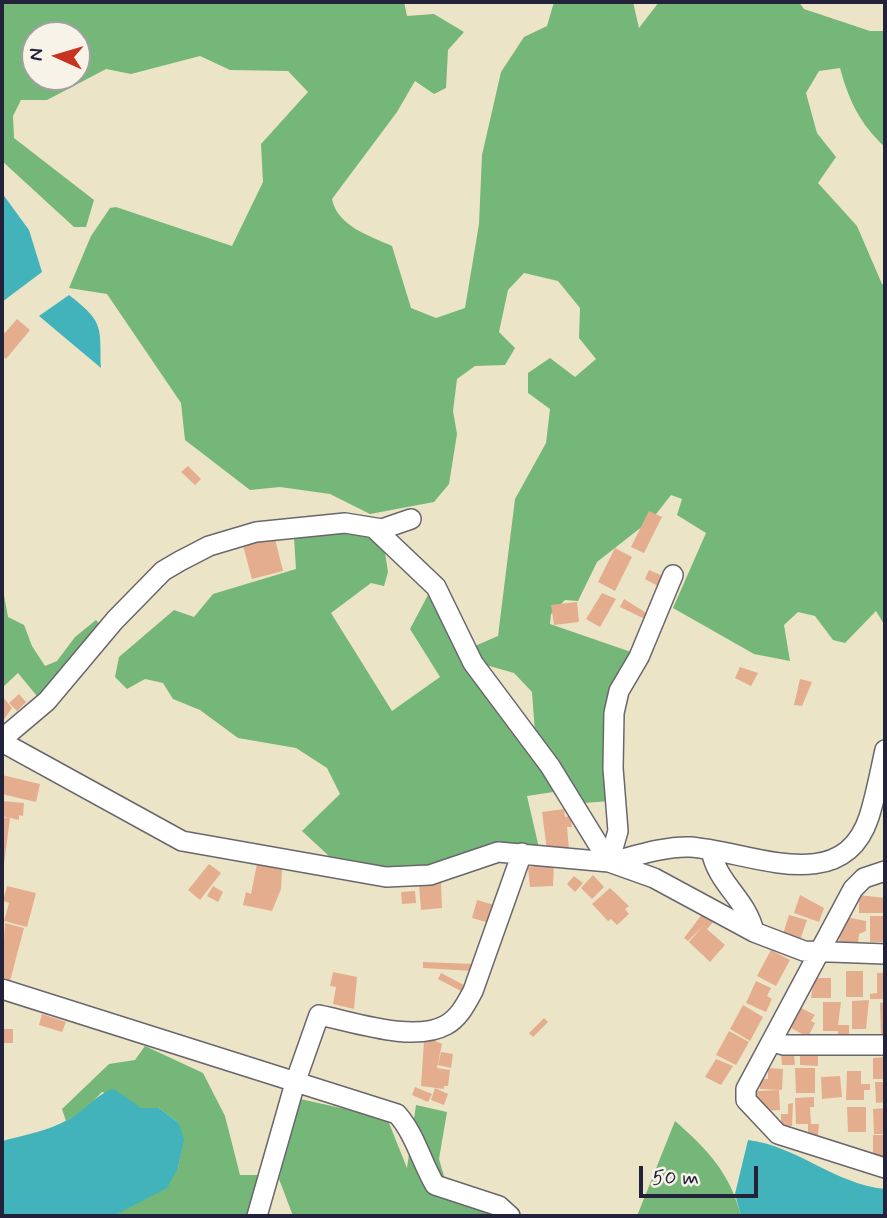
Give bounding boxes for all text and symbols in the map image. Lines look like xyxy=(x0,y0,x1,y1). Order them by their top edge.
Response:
north arrow xyxy=(21,21,91,91)
text: N xyxy=(24,47,49,62)
scale bar xyxy=(642,1152,761,1196)
text: 50 m xyxy=(652,1164,699,1192)

